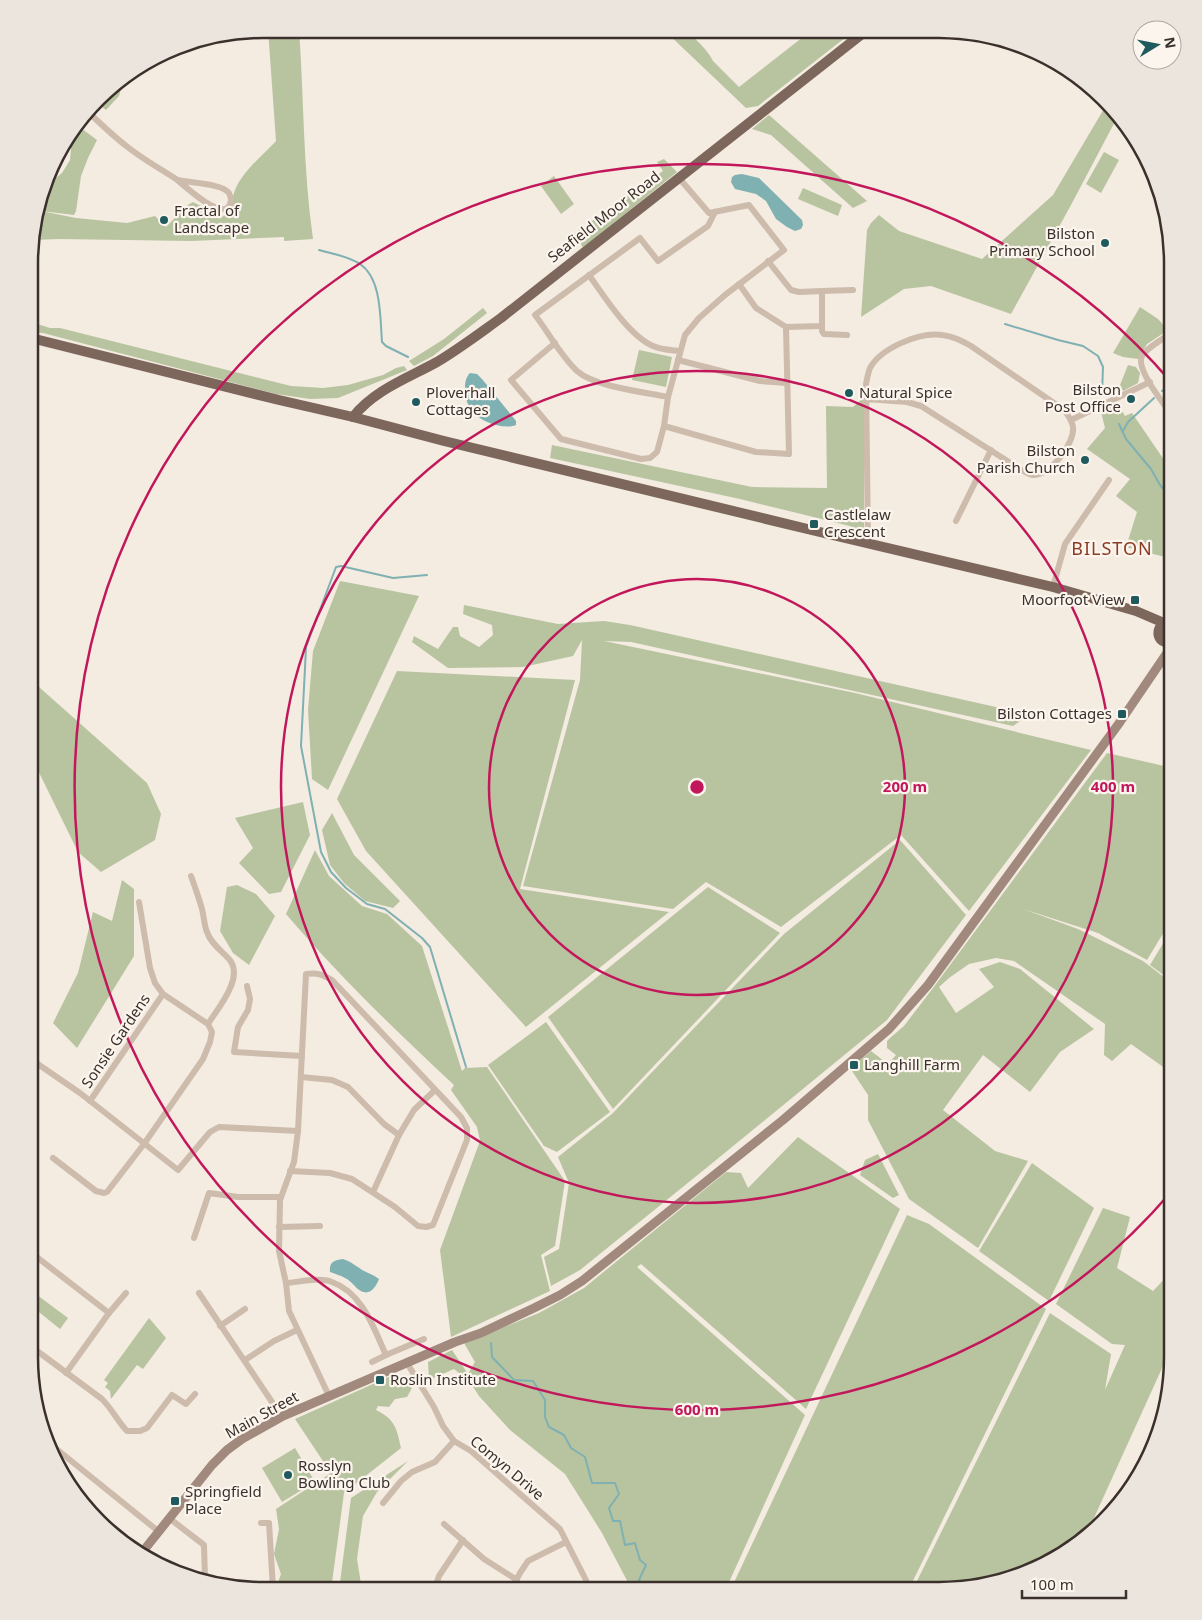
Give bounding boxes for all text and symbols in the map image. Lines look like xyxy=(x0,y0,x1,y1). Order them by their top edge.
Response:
north arrow xyxy=(1132,20,1182,70)
text: N xyxy=(1160,35,1181,50)
street label: Seafield Moor Road xyxy=(543,166,664,266)
place label: Fractal of Landscape xyxy=(174,200,249,237)
marker: Fractal of Landscape xyxy=(158,214,170,226)
place label: Bilston Primary School xyxy=(989,223,1095,260)
marker: Bilston Primary School xyxy=(1099,237,1111,249)
place label: Bilston Post Office xyxy=(1045,379,1121,416)
place label: Ploverhall Cottages xyxy=(426,382,495,419)
place label: Natural Spice xyxy=(859,382,953,402)
marker: Natural Spice xyxy=(843,387,855,399)
marker: Bilston Post Office xyxy=(1125,393,1137,405)
marker: Ploverhall Cottages xyxy=(410,396,422,408)
place label: Bilston Parish Church xyxy=(977,440,1075,477)
marker: Bilston Parish Church xyxy=(1079,454,1091,466)
place label: Castlelaw Crescent xyxy=(824,504,891,541)
marker: Castlelaw Crescent xyxy=(808,518,820,530)
district label: BILSTON xyxy=(1071,536,1153,560)
place label: Moorfoot View xyxy=(1022,589,1125,609)
marker: Moorfoot View xyxy=(1129,594,1141,606)
place label: Bilston Cottages xyxy=(997,703,1112,723)
marker: Bilston Cottages xyxy=(1116,708,1128,720)
text: 200 m xyxy=(883,776,927,796)
text: 400 m xyxy=(1091,776,1135,796)
centre of rings xyxy=(688,778,706,796)
street label: Sonsie Gardens xyxy=(76,990,154,1091)
place label: Langhill Farm xyxy=(864,1054,960,1074)
marker: Langhill Farm xyxy=(848,1059,860,1071)
place label: Roslin Institute xyxy=(390,1369,496,1389)
marker: Roslin Institute xyxy=(374,1374,386,1386)
street label: Main Street xyxy=(221,1385,302,1442)
text: 600 m xyxy=(675,1399,719,1419)
street label: Comyn Drive xyxy=(467,1430,549,1504)
place label: Rosslyn Bowling Club xyxy=(298,1455,390,1492)
marker: Rosslyn Bowling Club xyxy=(282,1469,294,1481)
place label: Springfield Place xyxy=(185,1481,262,1518)
marker: Springfield Place xyxy=(169,1495,181,1507)
scale bar xyxy=(1022,1568,1126,1600)
text: 100 m xyxy=(1030,1574,1074,1594)

